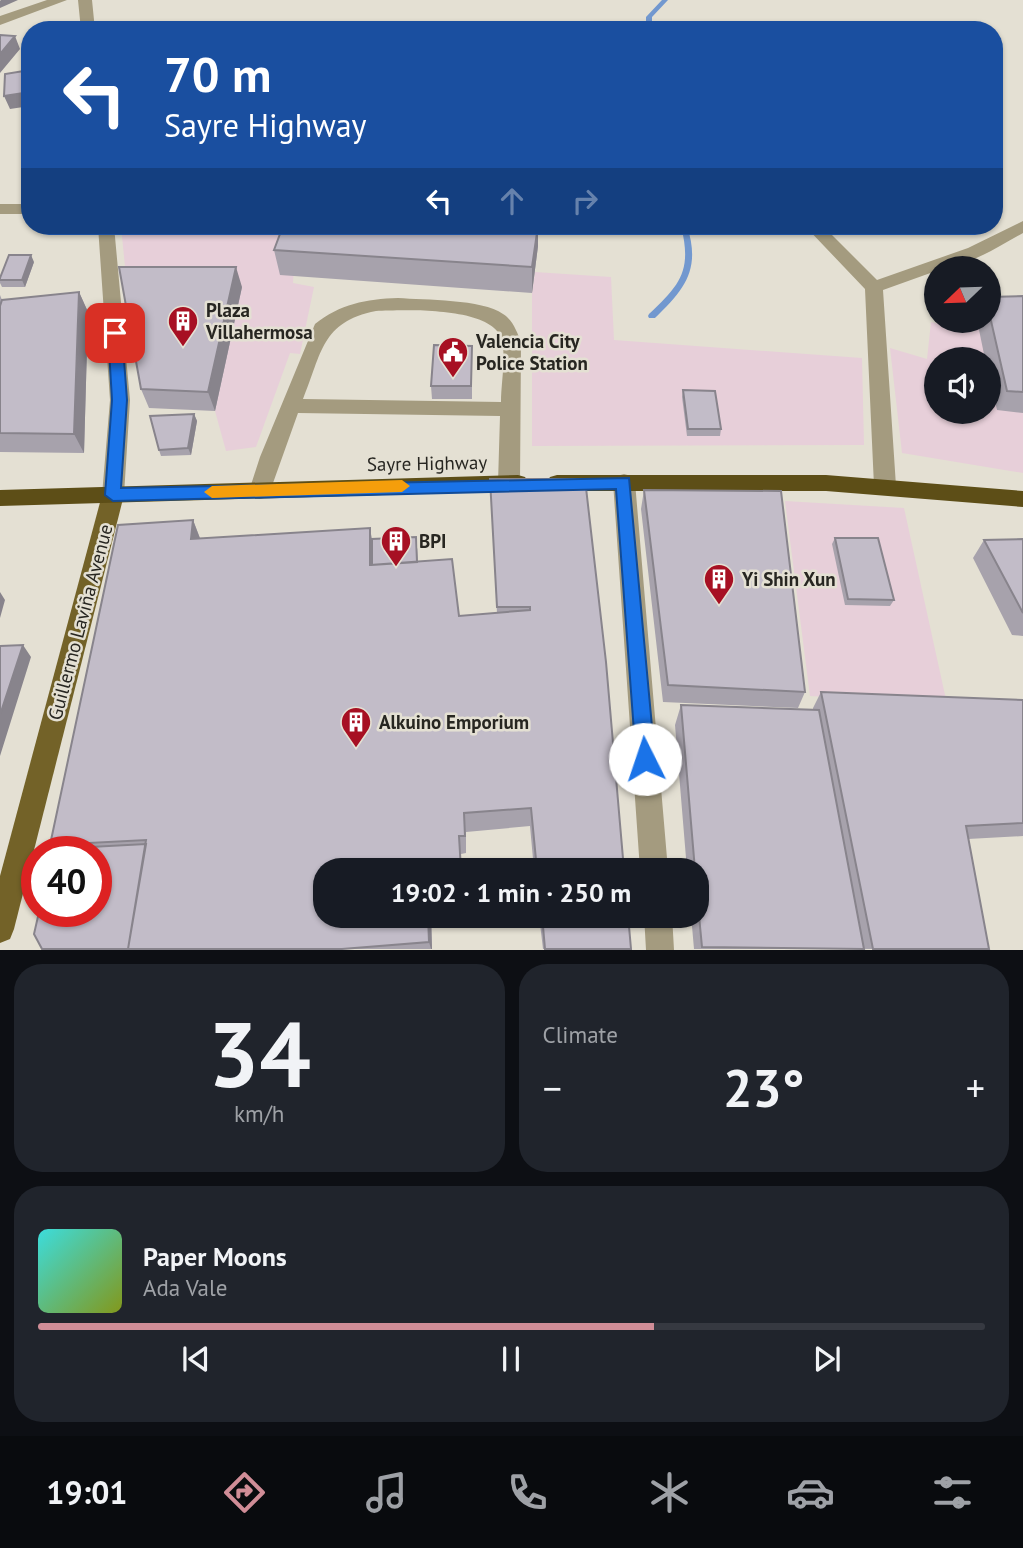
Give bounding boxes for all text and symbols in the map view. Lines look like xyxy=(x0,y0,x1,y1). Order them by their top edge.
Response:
text: 70 m xyxy=(164,42,271,106)
icon: left xyxy=(49,49,140,140)
text: Sayre Highway xyxy=(164,104,367,146)
icon: left xyxy=(420,182,458,220)
icon: ahead xyxy=(493,182,531,220)
icon: right xyxy=(566,182,604,220)
north arrow xyxy=(924,256,1001,332)
map controls xyxy=(924,256,1001,424)
place label: Plaza Villahermosa xyxy=(205,298,313,344)
pin xyxy=(85,303,145,363)
building icon: Plaza Villahermosa xyxy=(166,304,200,348)
icon: arrive xyxy=(96,314,134,352)
place label: Valencia City Police Station xyxy=(475,329,588,375)
public building icon: Valencia City Police Station xyxy=(436,335,470,379)
button: sound xyxy=(924,347,1001,424)
street label: Sayre Highway xyxy=(367,450,487,476)
street label: Guillermo Laviña Avenue xyxy=(42,522,118,722)
building icon: BPI xyxy=(379,524,413,568)
place label: BPI xyxy=(419,529,447,553)
building icon: Yi Shin Xun xyxy=(702,562,736,606)
place label: Yi Shin Xun xyxy=(741,567,836,591)
building icon: Alkuino Emporium xyxy=(339,705,373,749)
place label: Alkuino Emporium xyxy=(379,710,529,734)
position arrow xyxy=(608,722,682,796)
speed limit sign: 40 xyxy=(21,836,112,927)
text: 19:02 · 1 min · 250 m xyxy=(391,876,631,909)
text: 34 xyxy=(208,994,311,1112)
text: Climate xyxy=(543,1020,618,1049)
text: 23° xyxy=(723,1054,805,1121)
text: − xyxy=(543,1063,562,1112)
text: + xyxy=(966,1063,985,1112)
text: km/h xyxy=(234,1099,284,1128)
text: Paper Moons xyxy=(143,1240,287,1273)
text: Ada Vale xyxy=(143,1273,227,1302)
icon: previous xyxy=(177,1340,215,1378)
icon: pause xyxy=(492,1340,530,1378)
icon: next xyxy=(808,1340,846,1378)
icon: directions xyxy=(220,1468,269,1517)
icon: music xyxy=(362,1468,411,1517)
icon: phone xyxy=(503,1468,552,1517)
icon: climate xyxy=(645,1468,694,1517)
icon: car xyxy=(786,1468,835,1517)
icon: filters xyxy=(928,1468,977,1517)
text: 19:01 xyxy=(46,1471,127,1513)

